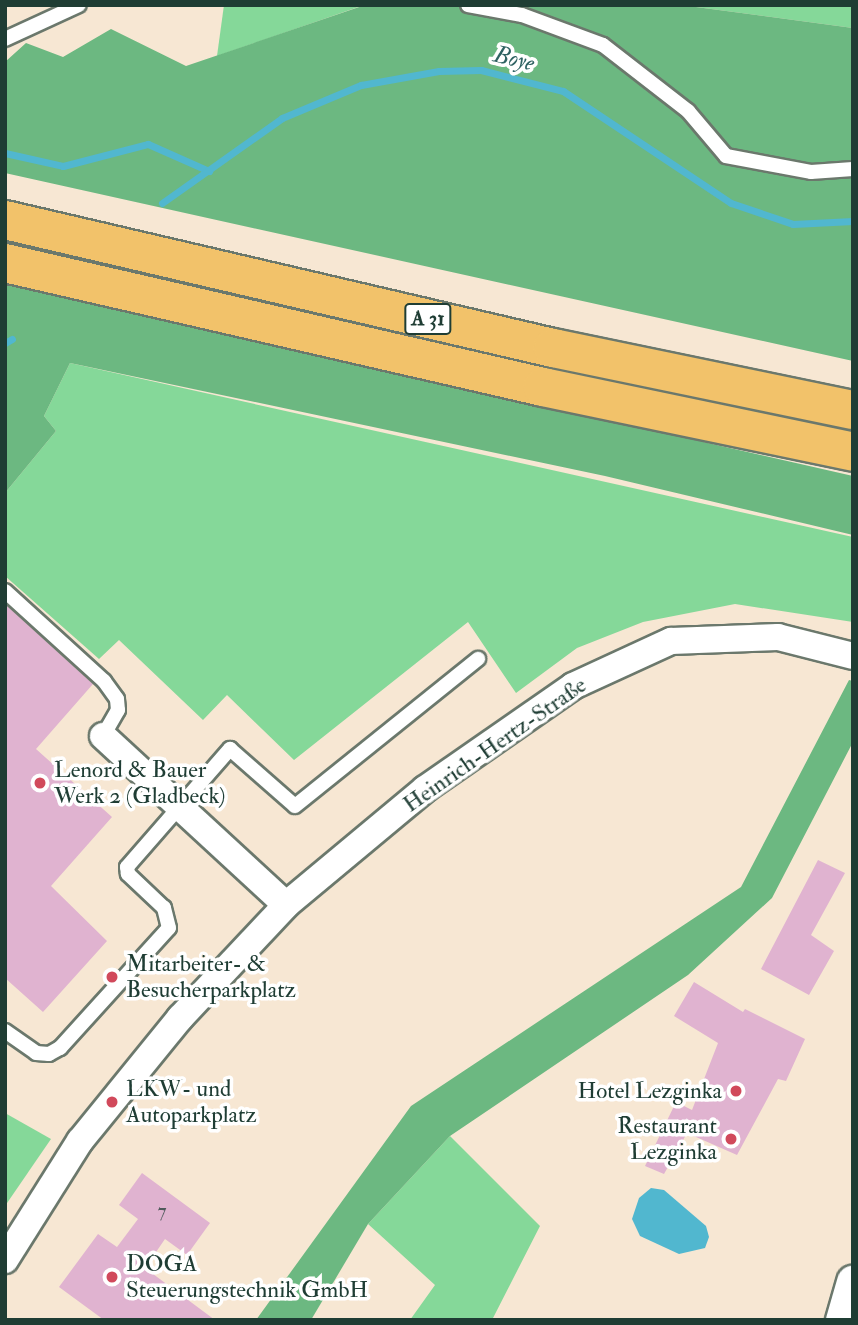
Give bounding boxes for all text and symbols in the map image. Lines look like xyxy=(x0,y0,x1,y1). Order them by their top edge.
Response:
water label: Boye xyxy=(491,40,537,78)
road number: A 31 xyxy=(404,302,452,336)
street label: Heinrich-Hertz-Straße xyxy=(398,671,592,819)
place label: Lenord & Bauer Werk 2 (Gladbeck) xyxy=(54,756,226,810)
marker: Lenord & Bauer Werk 2 (Gladbeck) xyxy=(32,775,48,791)
place label: Mitarbeiter- & Besucherparkplatz xyxy=(126,950,296,1004)
marker: Mitarbeiter- & Besucherparkplatz xyxy=(104,969,120,985)
place label: LKW- und Autoparkplatz xyxy=(126,1075,257,1129)
place label: Hotel Lezginka xyxy=(578,1077,722,1105)
marker: Hotel Lezginka xyxy=(728,1083,744,1099)
marker: LKW- und Autoparkplatz xyxy=(104,1094,120,1110)
place label: Restaurant Lezginka xyxy=(617,1112,717,1166)
marker: Restaurant Lezginka xyxy=(723,1131,739,1147)
house number: 7 xyxy=(158,1201,166,1223)
place label: DOGA Steuerungstechnik GmbH xyxy=(126,1250,368,1304)
marker: DOGA Steuerungstechnik GmbH xyxy=(104,1269,120,1285)

